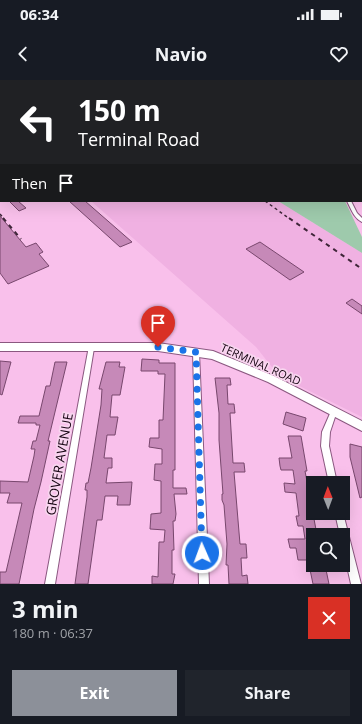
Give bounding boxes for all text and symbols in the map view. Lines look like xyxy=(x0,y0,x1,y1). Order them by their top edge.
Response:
text: 06:34 xyxy=(20,4,59,24)
text: Navio xyxy=(155,42,207,66)
icon: back xyxy=(12,43,34,65)
icon: heart xyxy=(328,43,350,65)
text: 150 m xyxy=(78,91,161,129)
icon: left xyxy=(12,96,64,148)
text: Terminal Road xyxy=(78,127,200,151)
icon: arrive xyxy=(55,172,77,194)
text: Then xyxy=(12,173,47,193)
pin xyxy=(141,306,175,347)
icon: arrive xyxy=(147,312,169,334)
street label: TERMINAL ROAD xyxy=(219,340,303,388)
street label: GROVER AVENUE xyxy=(41,411,77,517)
north arrow xyxy=(306,476,350,520)
map controls xyxy=(306,476,350,572)
button: search xyxy=(306,528,350,572)
position arrow xyxy=(181,532,223,574)
text: 3 min xyxy=(12,592,79,625)
button: close xyxy=(308,597,350,639)
text: 180 m · 06:37 xyxy=(12,624,93,642)
button: Exit xyxy=(12,670,177,716)
button: Share xyxy=(185,670,350,716)

